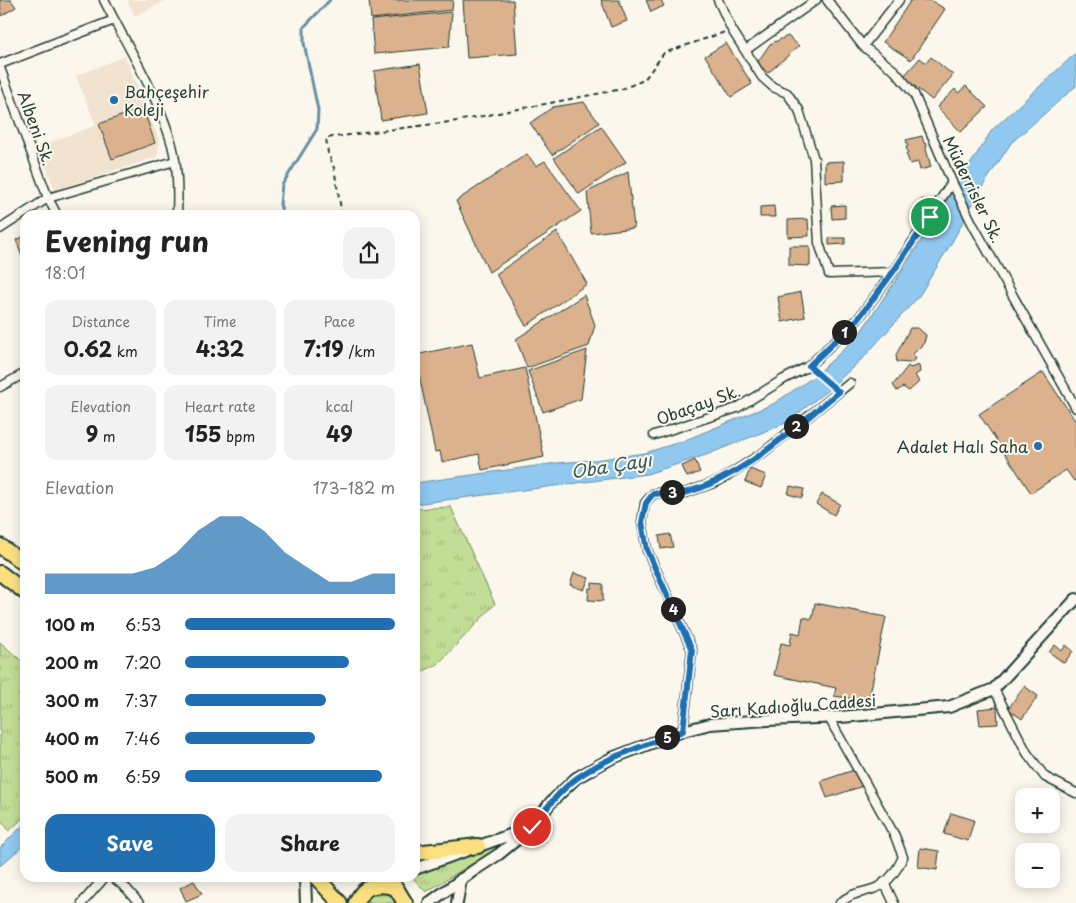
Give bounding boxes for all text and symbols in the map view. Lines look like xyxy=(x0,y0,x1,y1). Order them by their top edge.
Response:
place label: Bahçeşehir Koleji xyxy=(124,79,210,121)
street label: Albeni Sk. xyxy=(12,87,62,169)
marker: Bahçeşehir Koleji xyxy=(108,94,120,106)
street label: Müderrisler Sk. xyxy=(938,131,1010,247)
pin xyxy=(909,196,951,238)
icon: arrive xyxy=(916,203,944,231)
text: Evening run xyxy=(45,219,209,262)
button: share xyxy=(343,227,395,279)
text: 18:01 xyxy=(45,260,86,284)
text: Distance xyxy=(71,311,130,332)
text: Time xyxy=(203,311,237,332)
text: Pace xyxy=(324,311,355,332)
pin: 1 xyxy=(832,320,856,344)
text: 1 xyxy=(841,322,848,343)
text: 0.62 xyxy=(63,332,112,364)
text: 4:32 xyxy=(196,332,244,364)
text: 7:19 xyxy=(303,332,344,364)
text: km xyxy=(112,341,138,362)
text: /km xyxy=(344,341,375,362)
street label: Obaçay Sk. xyxy=(653,378,743,430)
text: Elevation xyxy=(70,396,131,417)
text: Heart rate xyxy=(185,396,255,417)
text: kcal xyxy=(325,396,353,417)
pin: 2 xyxy=(784,414,808,438)
text: 2 xyxy=(792,416,801,437)
text: 9 xyxy=(86,417,98,449)
text: 155 xyxy=(185,417,222,449)
text: 49 xyxy=(326,417,353,449)
text: m xyxy=(98,426,116,447)
text: bpm xyxy=(222,426,255,447)
place label: Adalet Halı Saha xyxy=(897,434,1028,458)
marker: Adalet Halı Saha xyxy=(1032,440,1044,452)
water label: Oba Çayı xyxy=(569,445,654,485)
text: Elevation xyxy=(45,475,114,499)
text: 173–182 m xyxy=(313,475,395,499)
pin: 3 xyxy=(660,480,684,504)
text: 3 xyxy=(668,482,677,503)
pin: 4 xyxy=(660,596,686,622)
text: 4 xyxy=(669,599,678,620)
text: 100 m xyxy=(45,612,95,636)
text: 6:53 xyxy=(125,612,161,636)
text: 200 m xyxy=(45,650,99,674)
text: 7:20 xyxy=(125,650,161,674)
street label: Sarı Kadıoğlu Caddesi xyxy=(709,687,877,723)
text: 300 m xyxy=(45,688,99,712)
text: 7:37 xyxy=(125,688,157,712)
pin: 5 xyxy=(654,724,680,750)
text: 400 m xyxy=(45,726,99,750)
text: 7:46 xyxy=(125,726,160,750)
text: 5 xyxy=(663,727,672,748)
text: 500 m xyxy=(45,764,98,788)
text: 6:59 xyxy=(125,764,161,788)
map controls xyxy=(1015,788,1060,888)
button: + xyxy=(1015,788,1060,833)
pin xyxy=(511,806,553,848)
icon: check xyxy=(518,813,546,841)
button: Save xyxy=(45,814,215,872)
button: Share xyxy=(225,814,395,872)
button: − xyxy=(1015,843,1060,888)

